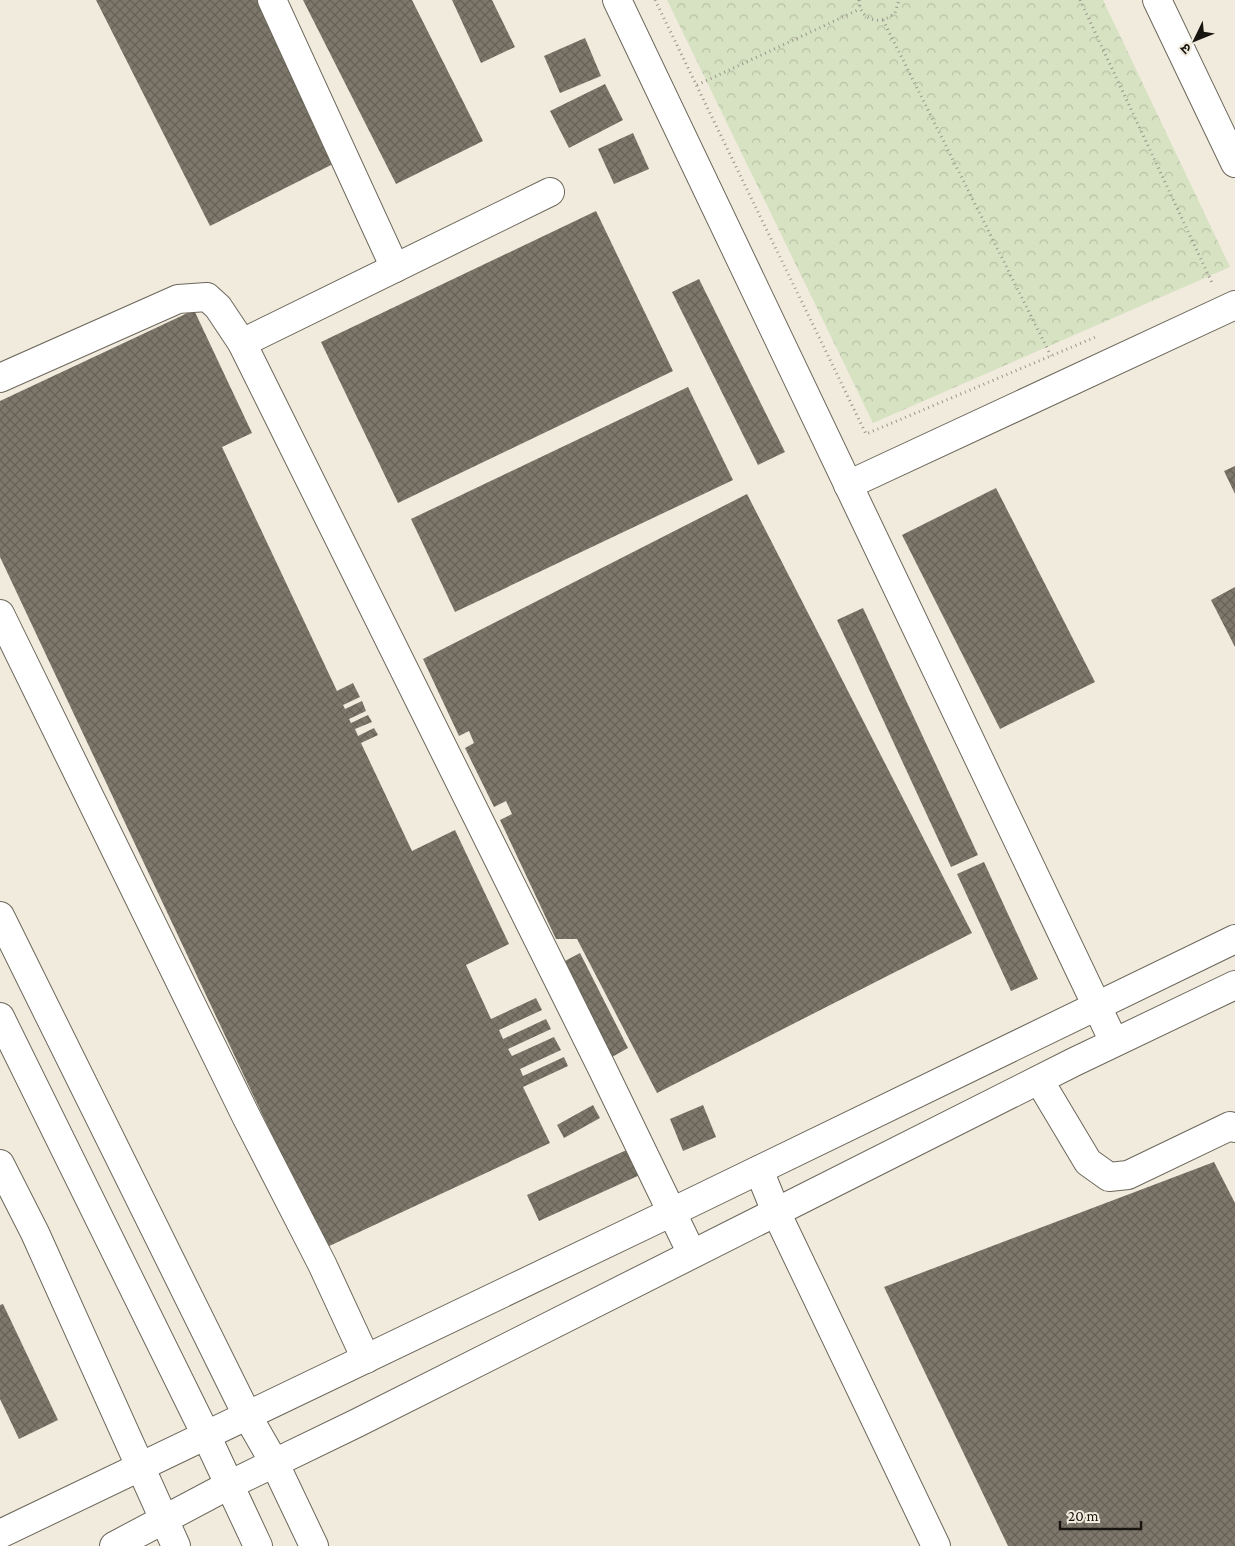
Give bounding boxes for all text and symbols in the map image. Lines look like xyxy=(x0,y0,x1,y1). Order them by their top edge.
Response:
north arrow xyxy=(1170,15,1220,65)
text: उ xyxy=(1176,40,1194,57)
scale bar xyxy=(1060,1498,1141,1530)
text: 20 m xyxy=(1068,1508,1099,1524)

